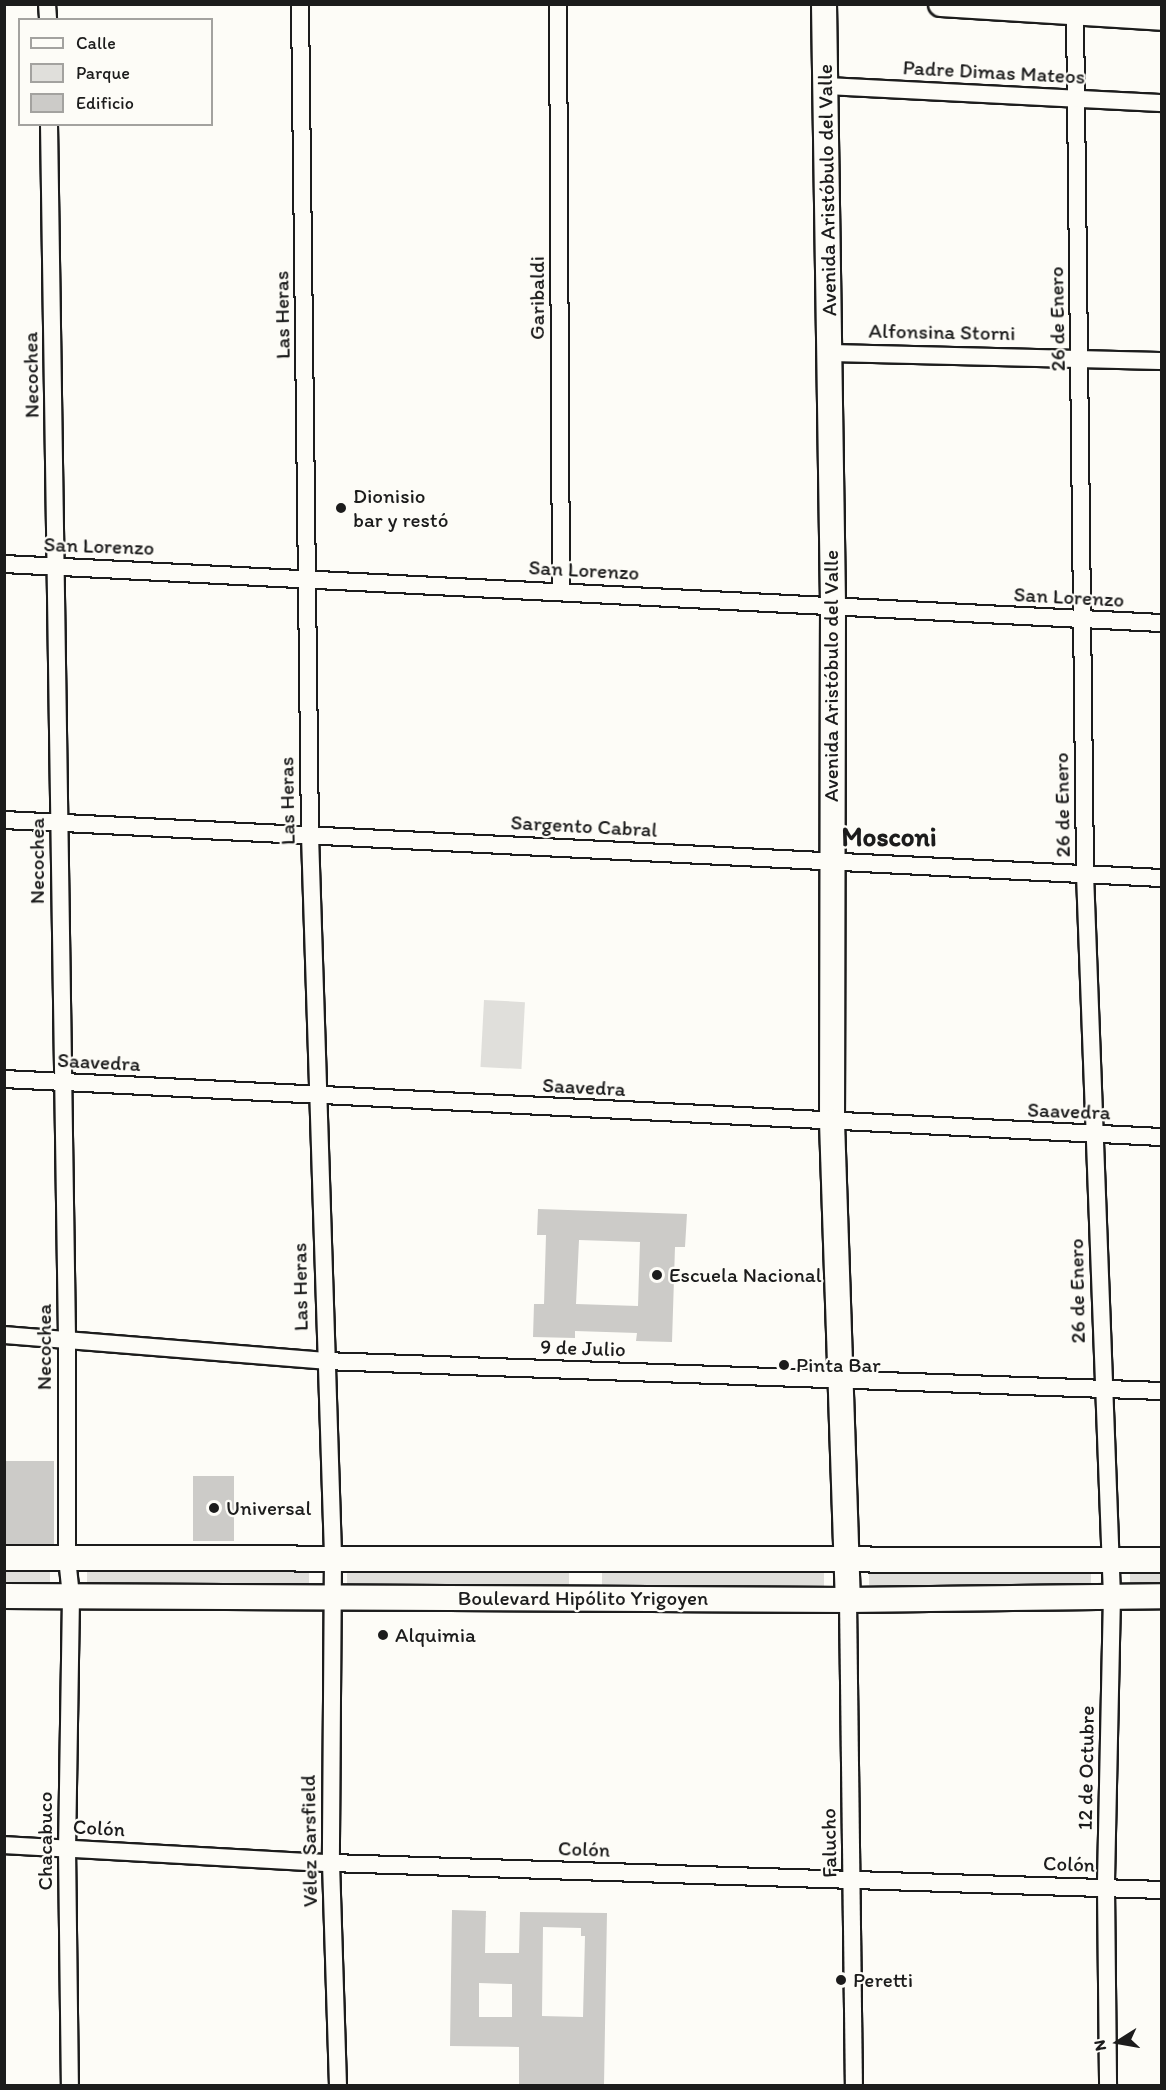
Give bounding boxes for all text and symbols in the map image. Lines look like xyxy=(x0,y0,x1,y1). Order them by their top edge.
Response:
legend xyxy=(18,18,213,126)
text: Calle xyxy=(76,32,116,54)
street label: Padre Dimas Mateos xyxy=(902,55,1086,89)
text: Parque xyxy=(76,62,130,84)
street label: Avenida Aristóbulo del Valle xyxy=(812,64,842,316)
text: Edificio xyxy=(76,92,134,114)
street label: Garibaldi xyxy=(524,256,550,340)
street label: 26 de Enero xyxy=(1043,266,1071,372)
street label: Las Heras xyxy=(269,271,295,359)
street label: Alfonsina Storni xyxy=(868,318,1016,346)
street label: Necochea xyxy=(18,332,44,418)
place label: Dionisio bar y restó xyxy=(353,483,448,533)
marker: Dionisio bar y restó xyxy=(334,501,348,515)
street label: San Lorenzo xyxy=(43,531,155,561)
street label: Avenida Aristóbulo del Valle xyxy=(818,550,844,802)
street label: San Lorenzo xyxy=(528,555,640,585)
street label: San Lorenzo xyxy=(1013,582,1125,612)
street label: 26 de Enero xyxy=(1048,752,1076,858)
street label: Las Heras xyxy=(274,757,300,845)
street label: Sargento Cabral xyxy=(510,810,658,842)
street label: Necochea xyxy=(24,818,50,904)
district label: Mosconi xyxy=(841,821,937,853)
street label: Saavedra xyxy=(57,1047,141,1077)
street label: Saavedra xyxy=(542,1072,626,1102)
street label: Saavedra xyxy=(1027,1097,1111,1125)
street label: 26 de Enero xyxy=(1063,1238,1091,1344)
street label: Las Heras xyxy=(287,1243,313,1331)
place label: Escuela Nacional xyxy=(669,1262,822,1288)
marker: Escuela Nacional xyxy=(650,1268,664,1282)
street label: Necochea xyxy=(31,1304,57,1390)
street label: 9 de Julio xyxy=(540,1334,626,1362)
place label: Pinta Bar xyxy=(796,1352,881,1378)
marker: Pinta Bar xyxy=(777,1358,791,1372)
place label: Universal xyxy=(226,1495,311,1521)
marker: Universal xyxy=(207,1501,221,1515)
street label: Boulevard Hipólito Yrigoyen xyxy=(457,1585,709,1611)
place label: Alquimia xyxy=(395,1622,476,1648)
marker: Alquimia xyxy=(376,1628,390,1642)
street label: 12 de Octubre xyxy=(1072,1705,1100,1831)
street label: Vélez Sarsfield xyxy=(295,1774,323,1908)
street label: Chacabuco xyxy=(32,1792,58,1890)
street label: Falucho xyxy=(816,1808,842,1878)
street label: Colón xyxy=(72,1814,126,1842)
street label: Colón xyxy=(558,1835,610,1863)
street label: Colón xyxy=(1043,1850,1095,1878)
place label: Peretti xyxy=(853,1967,913,1993)
marker: Peretti xyxy=(834,1973,848,1987)
north arrow xyxy=(1088,2012,1148,2072)
text: N xyxy=(1089,2038,1110,2053)

